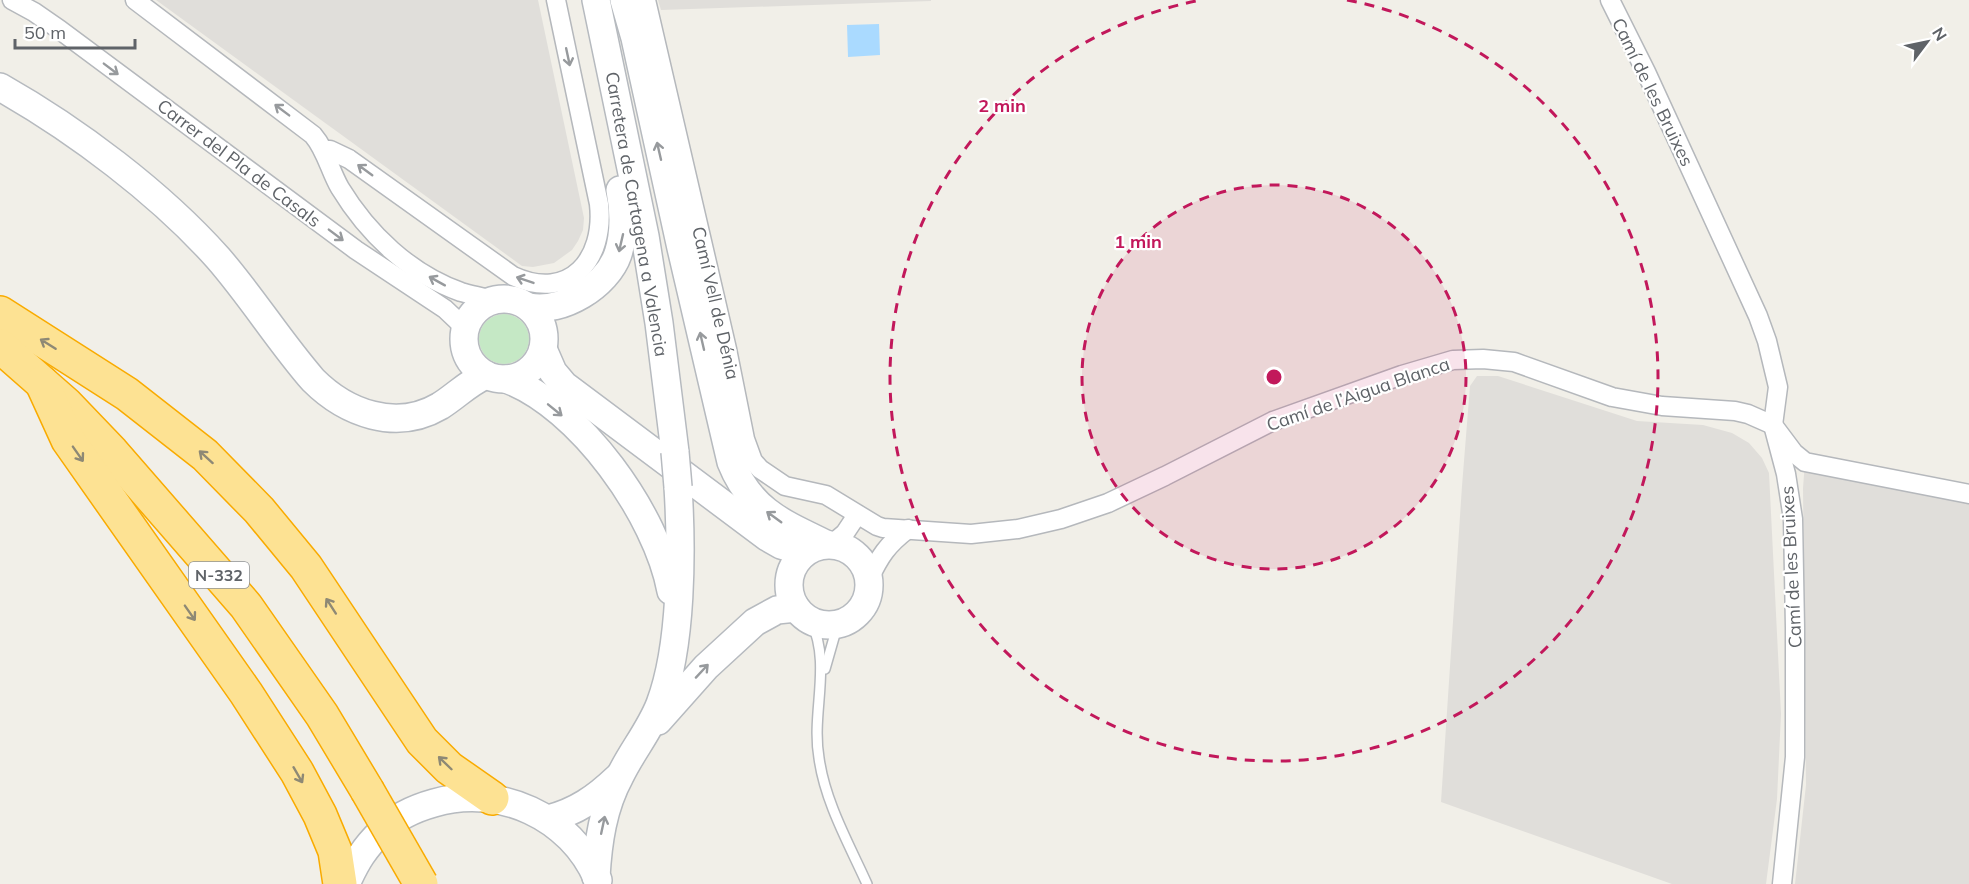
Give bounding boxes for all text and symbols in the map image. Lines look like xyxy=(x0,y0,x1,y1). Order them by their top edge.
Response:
scale bar xyxy=(15,12,135,50)
north arrow xyxy=(1897,12,1957,72)
street label: Camí de les Bruixes xyxy=(1607,14,1699,170)
text: 50 m xyxy=(24,21,66,44)
text: N xyxy=(1928,24,1951,44)
one-way arrow xyxy=(563,47,574,67)
one-way arrow xyxy=(103,63,119,75)
street label: Carretera de Cartagena a Valencia xyxy=(601,70,673,358)
street label: Carrer del Pla de Casals xyxy=(153,94,325,232)
text: 2 min xyxy=(978,94,1026,117)
one-way arrow xyxy=(274,104,290,116)
one-way arrow xyxy=(653,142,664,161)
one-way arrow xyxy=(357,164,373,176)
street label: Camí Vell de Dénia xyxy=(687,224,745,382)
one-way arrow xyxy=(327,229,343,241)
text: 1 min xyxy=(1114,230,1162,253)
one-way arrow xyxy=(614,233,626,252)
one-way arrow xyxy=(516,274,535,285)
one-way arrow xyxy=(429,275,447,286)
one-way arrow xyxy=(696,332,708,351)
one-way arrow xyxy=(40,337,57,349)
street label: Camí de l’Aigua Blanca xyxy=(1263,352,1453,436)
centre of rings xyxy=(1264,367,1284,387)
one-way arrow xyxy=(547,403,563,416)
one-way arrow xyxy=(71,445,84,461)
one-way arrow xyxy=(199,450,214,464)
street label: Camí de les Bruixes xyxy=(1775,485,1807,649)
one-way arrow xyxy=(767,511,783,523)
road number: N-332 xyxy=(189,562,249,588)
one-way arrow xyxy=(325,597,338,614)
one-way arrow xyxy=(184,605,196,621)
one-way arrow xyxy=(695,664,709,679)
one-way arrow xyxy=(437,756,452,771)
one-way arrow xyxy=(293,766,305,783)
one-way arrow xyxy=(598,816,609,835)

